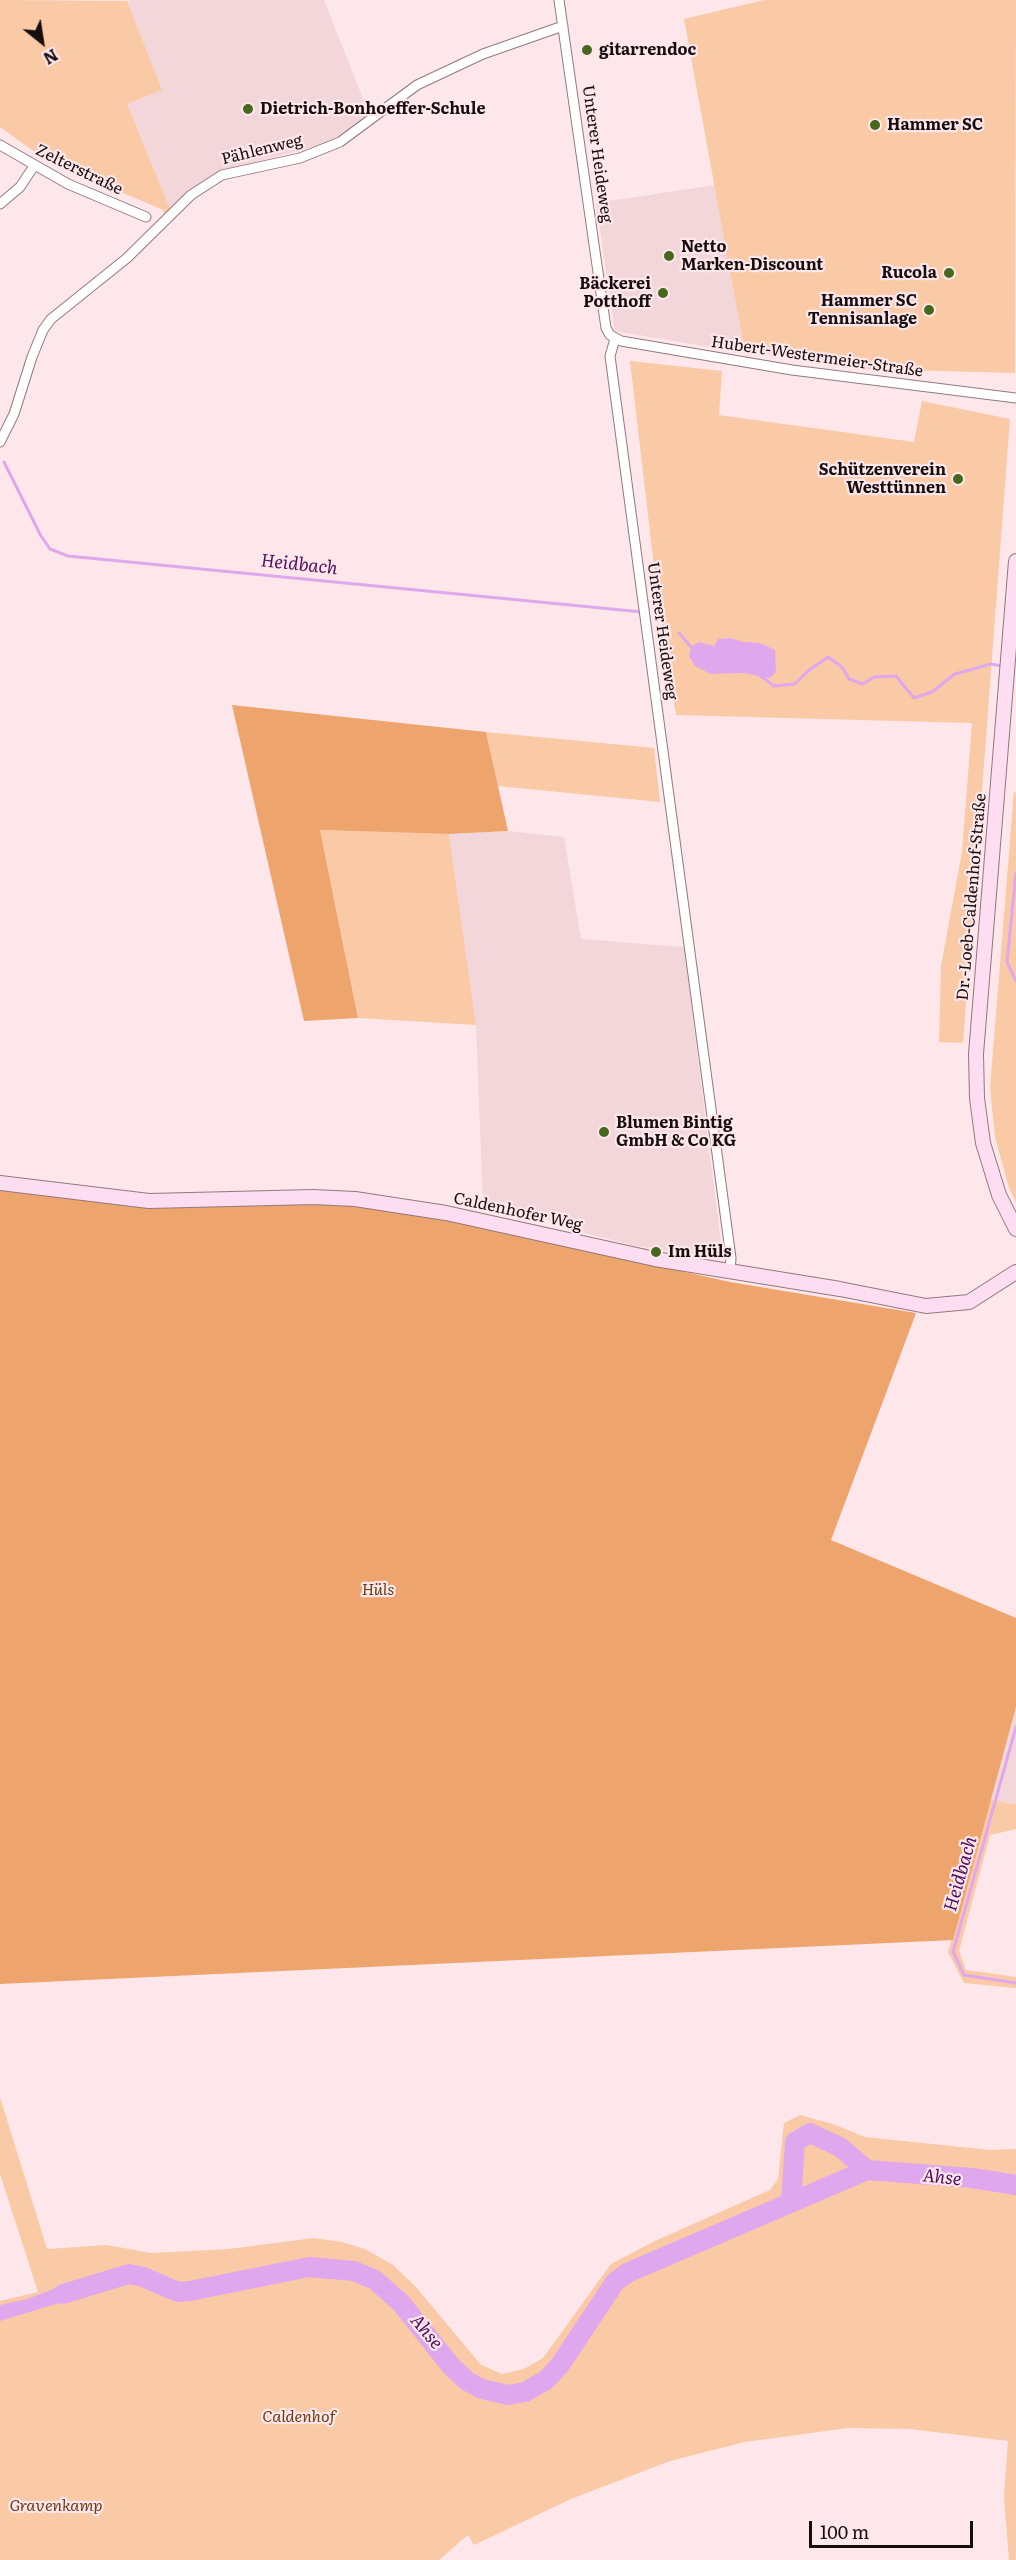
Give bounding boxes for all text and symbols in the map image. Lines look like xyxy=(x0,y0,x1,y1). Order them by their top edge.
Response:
north arrow xyxy=(12,12,72,72)
place label: gitarrendoc xyxy=(599,40,696,60)
marker: gitarrendoc xyxy=(580,43,594,57)
text: N xyxy=(39,44,63,71)
street label: Unterer Heideweg xyxy=(578,84,616,224)
place label: Dietrich-Bonhoeffer-Schule xyxy=(260,99,485,119)
marker: Dietrich-Bonhoeffer-Schule xyxy=(241,102,255,116)
place label: Hammer SC xyxy=(887,115,983,135)
marker: Hammer SC xyxy=(868,118,882,132)
street label: Pählenweg xyxy=(219,131,305,169)
street label: Zelterstraße xyxy=(32,141,126,199)
place label: Netto Marken-Discount xyxy=(681,237,823,275)
marker: Netto Marken-Discount xyxy=(662,249,676,263)
place label: Rucola xyxy=(881,263,937,283)
marker: Rucola xyxy=(942,266,956,280)
place label: Bäckerei Potthoff xyxy=(579,274,651,312)
marker: Bäckerei Potthoff xyxy=(656,286,670,300)
place label: Hammer SC Tennisanlage xyxy=(808,291,917,329)
marker: Hammer SC Tennisanlage xyxy=(922,303,936,317)
street label: Hubert-Westermeier-Straße xyxy=(710,333,924,381)
place label: Schützenverein Westtünnen xyxy=(819,460,946,498)
marker: Schützenverein Westtünnen xyxy=(951,472,965,486)
water label: Heidbach xyxy=(260,550,338,580)
street label: Unterer Heideweg xyxy=(643,561,681,701)
street label: Dr.-Loeb-Caldenhof-Straße xyxy=(953,793,991,1001)
place label: Blumen Bintig GmbH & Co KG xyxy=(616,1113,736,1151)
marker: Blumen Bintig GmbH & Co KG xyxy=(597,1125,611,1139)
street label: Caldenhofer Weg xyxy=(452,1189,584,1235)
place label: Im Hüls xyxy=(668,1242,732,1262)
marker: Im Hüls xyxy=(649,1245,663,1259)
park label: Hüls xyxy=(362,1580,394,1600)
water label: Heidbach xyxy=(940,1834,982,1914)
water label: Ahse xyxy=(921,2165,963,2191)
water label: Ahse xyxy=(405,2310,447,2354)
park label: Caldenhof xyxy=(262,2407,336,2427)
park label: Gravenkamp xyxy=(9,2496,103,2516)
scale bar xyxy=(812,2509,976,2547)
text: 100 m xyxy=(820,2518,869,2545)

